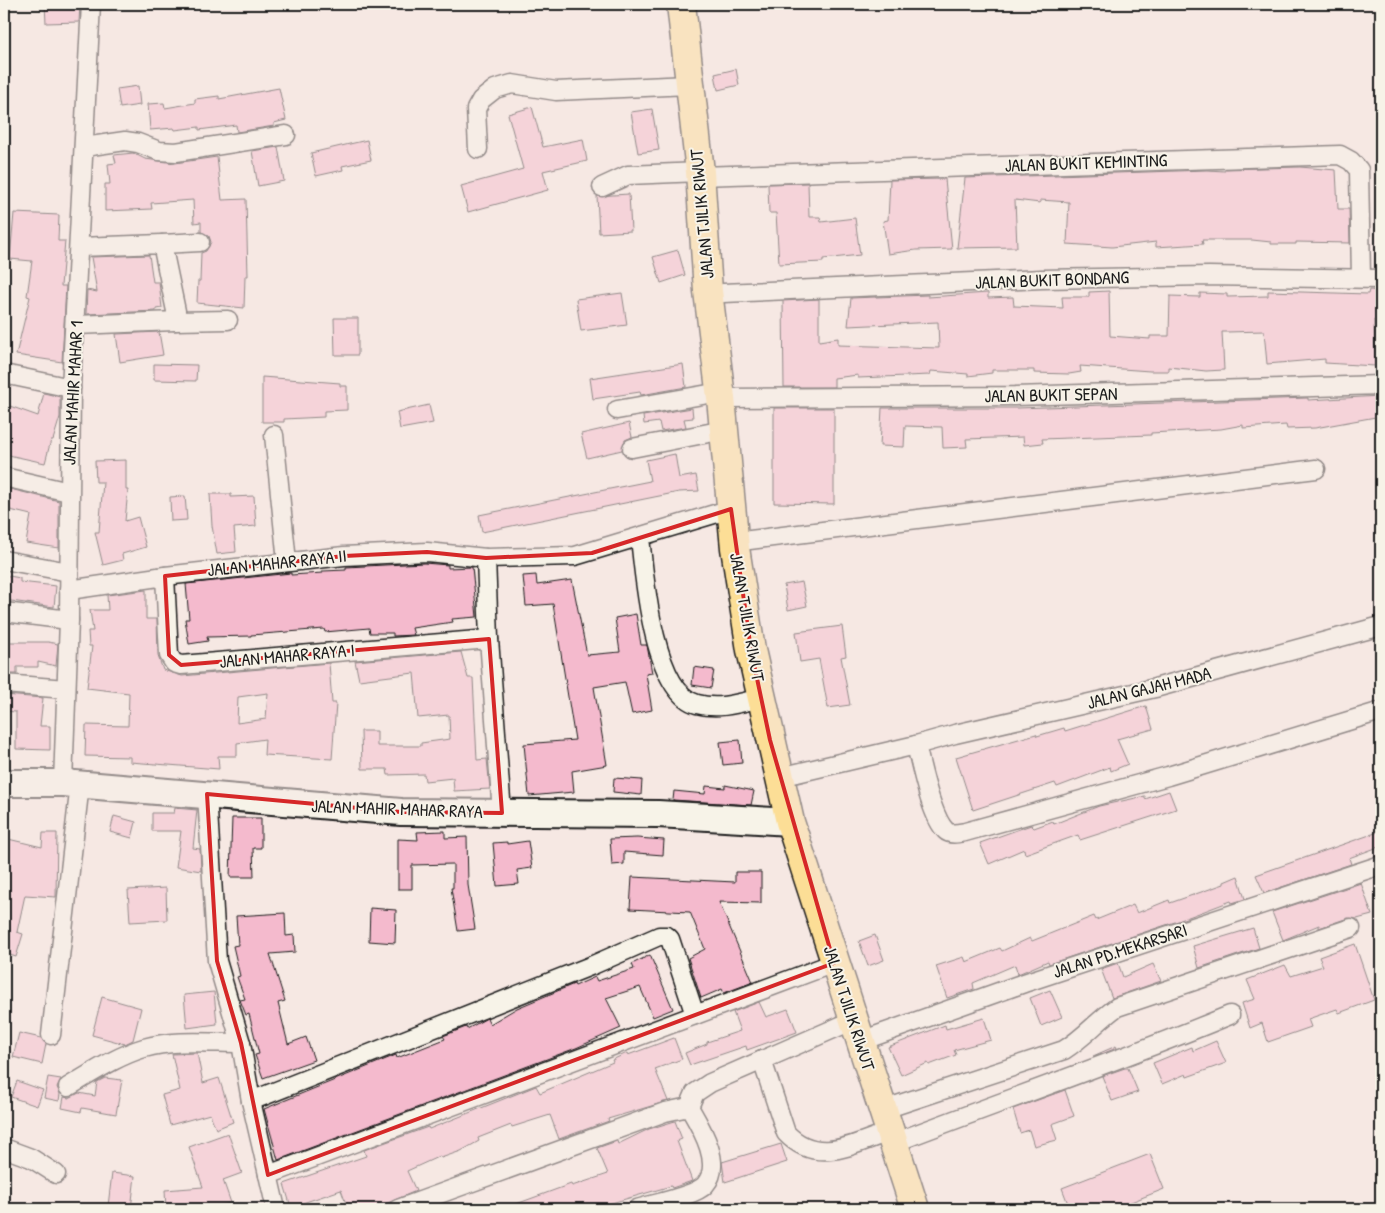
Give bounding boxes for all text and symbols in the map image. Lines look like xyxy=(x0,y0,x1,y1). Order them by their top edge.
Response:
street label: JALAN BUKIT KEMINTING xyxy=(1004,147,1168,178)
street label: JALAN TJILIK RIWUT xyxy=(683,148,720,280)
street label: JALAN BUKIT BONDANG xyxy=(975,264,1130,295)
street label: JALAN MAHIR MAHAR 1 xyxy=(56,320,89,466)
street label: JALAN BUKIT SEPAN xyxy=(984,381,1118,408)
street label: JALAN MAHAR RAYA II xyxy=(206,543,348,582)
street label: JALAN TJILIK RIWUT xyxy=(724,551,771,684)
street label: JALAN MAHAR RAYA I xyxy=(218,637,356,674)
street label: JALAN GAJAH MADA xyxy=(1084,660,1214,715)
street label: JALAN MAHIR MAHAR RAYA xyxy=(311,793,484,824)
street label: JALAN PD.MEKARSARI xyxy=(1049,917,1190,984)
street label: JALAN TJILIK RIWUT xyxy=(817,942,882,1074)

